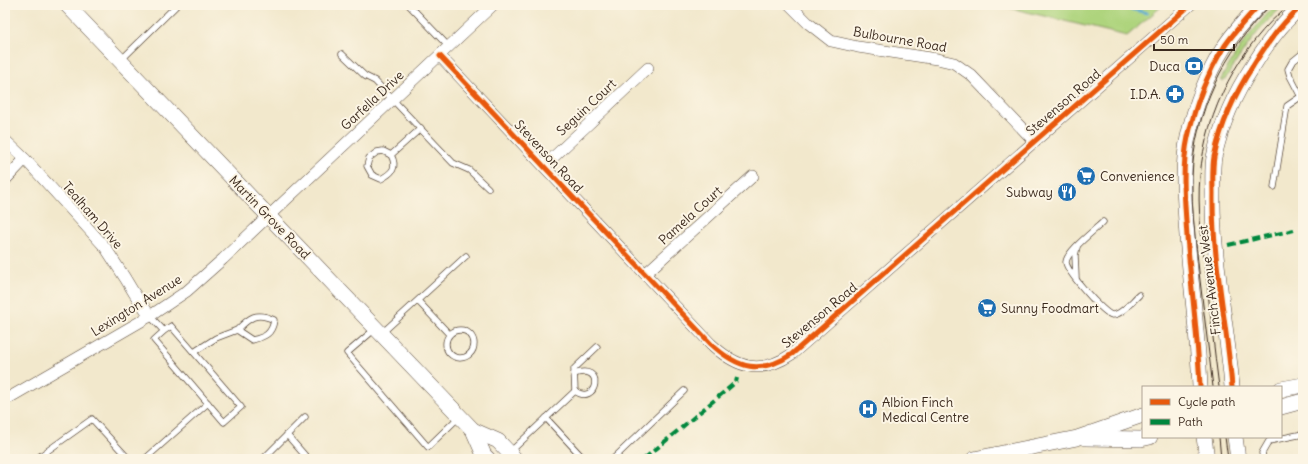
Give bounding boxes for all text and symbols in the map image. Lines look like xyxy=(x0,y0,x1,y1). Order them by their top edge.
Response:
street label: Bulbourne Road xyxy=(852,23,948,56)
scale bar xyxy=(1154,26,1234,52)
text: 50 m xyxy=(1160,32,1189,47)
bank icon: Duca xyxy=(1183,55,1205,77)
place label: Duca xyxy=(1149,58,1180,75)
street label: Stevenson Road xyxy=(1022,65,1104,139)
street label: Garfella Drive xyxy=(337,67,407,134)
street label: Seguin Court xyxy=(553,75,620,139)
pharmacy icon: I.D.A. xyxy=(1164,83,1186,105)
place label: I.D.A. xyxy=(1130,86,1161,103)
street label: Stevenson Road xyxy=(511,116,587,197)
supermarket icon: Convenience xyxy=(1075,165,1097,187)
place label: Convenience xyxy=(1100,168,1175,185)
street label: Martin Grove Road xyxy=(225,172,314,263)
street label: Tealham Drive xyxy=(59,178,126,252)
restaurant icon: Subway xyxy=(1056,181,1078,203)
street label: Pamela Court xyxy=(655,182,726,248)
place label: Subway xyxy=(1006,184,1053,201)
street label: Finch Avenue West xyxy=(1194,224,1225,336)
street label: Lexington Avenue xyxy=(88,271,185,340)
street label: Stevenson Road xyxy=(778,279,861,352)
supermarket icon: Sunny Foodmart xyxy=(976,297,998,319)
place label: Sunny Foodmart xyxy=(1001,300,1099,317)
legend xyxy=(1142,386,1282,438)
place label: Albion Finch Medical Centre xyxy=(882,394,969,426)
text: Cycle path xyxy=(1178,394,1235,409)
hospital icon: Albion Finch Medical Centre xyxy=(857,398,879,420)
text: Path xyxy=(1178,414,1203,429)

